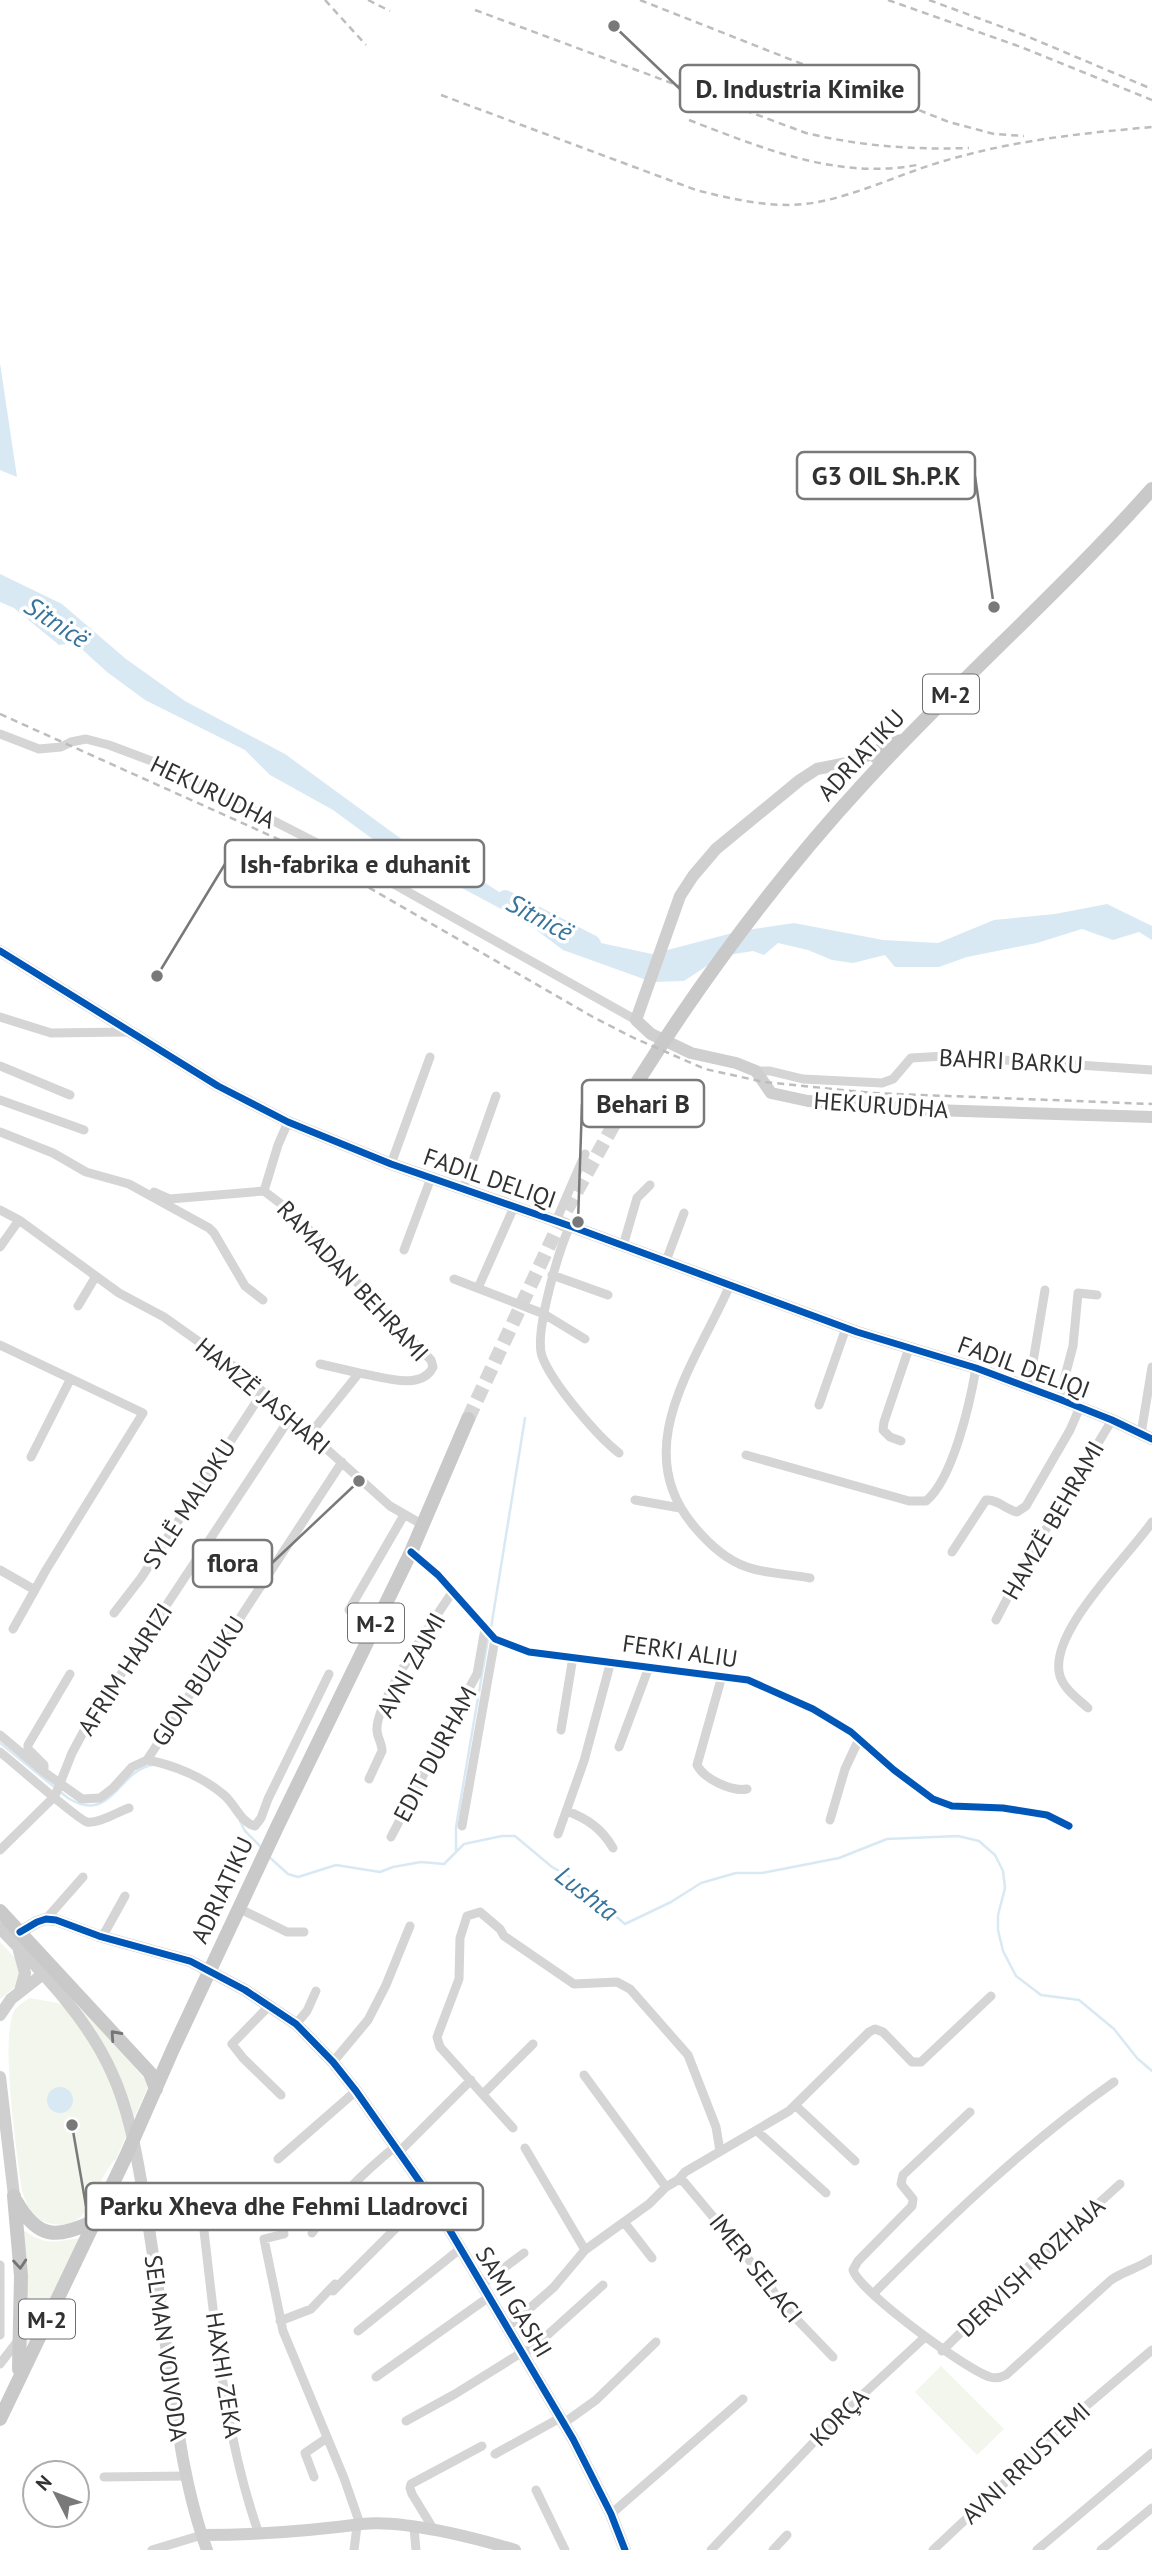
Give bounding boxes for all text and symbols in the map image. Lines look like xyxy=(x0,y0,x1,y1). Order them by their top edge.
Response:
callout: D. Industria Kimike xyxy=(680,65,919,112)
text: D. Industria Kimike xyxy=(695,72,905,105)
callout: G3 OIL Sh.P.K xyxy=(797,452,975,499)
text: G3 OIL Sh.P.K xyxy=(812,459,960,492)
water label: Sitnicë xyxy=(18,589,96,656)
road number: M-2 xyxy=(923,674,979,714)
street label: ADRIATIKU xyxy=(811,703,911,807)
street label: HEKURUDHA xyxy=(146,748,280,836)
callout: Ish-fabrika e duhanit xyxy=(225,840,484,887)
text: Ish-fabrika e duhanit xyxy=(240,847,470,880)
water label: Sitnicë xyxy=(501,886,580,949)
street label: BAHRI BARKU xyxy=(938,1042,1084,1080)
callout: Behari B xyxy=(582,1080,704,1127)
street label: HEKURUDHA xyxy=(813,1085,949,1125)
text: Behari B xyxy=(596,1087,690,1120)
street label: FADIL DELIQI xyxy=(420,1141,560,1215)
street label: RAMADAN BEHRAMI xyxy=(270,1194,436,1368)
street label: FADIL DELIQI xyxy=(954,1329,1094,1405)
street label: HAMZË JASHARI xyxy=(189,1331,337,1461)
street label: SYLË MALOKU xyxy=(136,1433,242,1575)
street label: HAMZË BEHRAMI xyxy=(995,1435,1111,1605)
callout: flora xyxy=(193,1540,272,1587)
text: flora xyxy=(207,1546,259,1579)
street label: AFRIM HAJRIZI xyxy=(71,1597,179,1741)
road number: M-2 xyxy=(348,1604,404,1642)
street label: AVNI ZAJMI xyxy=(370,1607,452,1723)
street label: GJON BUZUKU xyxy=(144,1610,252,1752)
street label: FERKI ALIU xyxy=(620,1628,740,1674)
street label: EDIT DURHAM xyxy=(386,1681,484,1827)
street label: ADRIATIKU xyxy=(184,1832,260,1948)
water label: Lushta xyxy=(549,1858,625,1928)
one-way arrow xyxy=(111,2031,124,2044)
callout: Parku Xheva dhe Fehmi Lladrovci xyxy=(86,2183,483,2230)
text: Parku Xheva dhe Fehmi Lladrovci xyxy=(100,2189,468,2222)
street label: DERVISH ROZHAJA xyxy=(951,2191,1111,2343)
street label: IMER SELACI xyxy=(702,2207,810,2329)
street label: SAMI GASHI xyxy=(469,2241,559,2363)
street label: SELMAN VOJVODA xyxy=(138,2253,194,2443)
one-way arrow xyxy=(12,2259,27,2270)
road number: M-2 xyxy=(19,2300,75,2338)
street label: HAXHI ZEKA xyxy=(199,2310,249,2440)
street label: KORÇA xyxy=(803,2381,875,2453)
street label: AVNI RRUSTEMI xyxy=(955,2395,1097,2531)
north arrow xyxy=(21,2459,91,2529)
text: N xyxy=(30,2470,56,2495)

